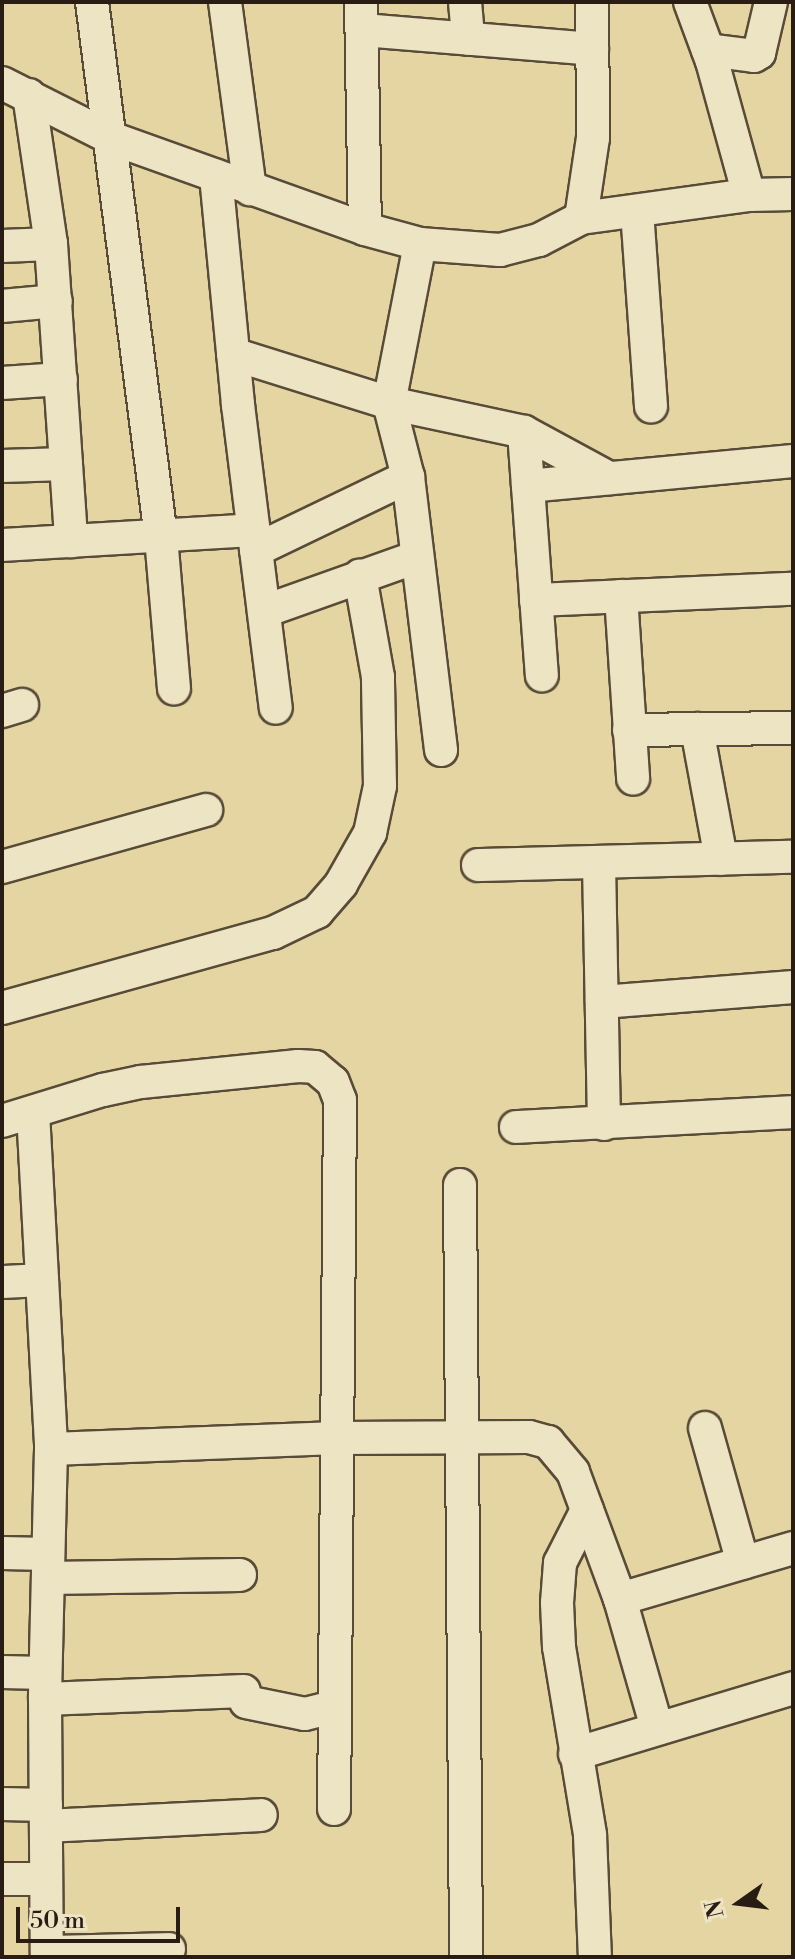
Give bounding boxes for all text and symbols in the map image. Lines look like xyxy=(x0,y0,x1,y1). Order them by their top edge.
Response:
north arrow xyxy=(699,1863,779,1943)
scale bar xyxy=(20,1891,184,1941)
text: N xyxy=(700,1897,730,1921)
text: 50 m xyxy=(30,1906,85,1936)

